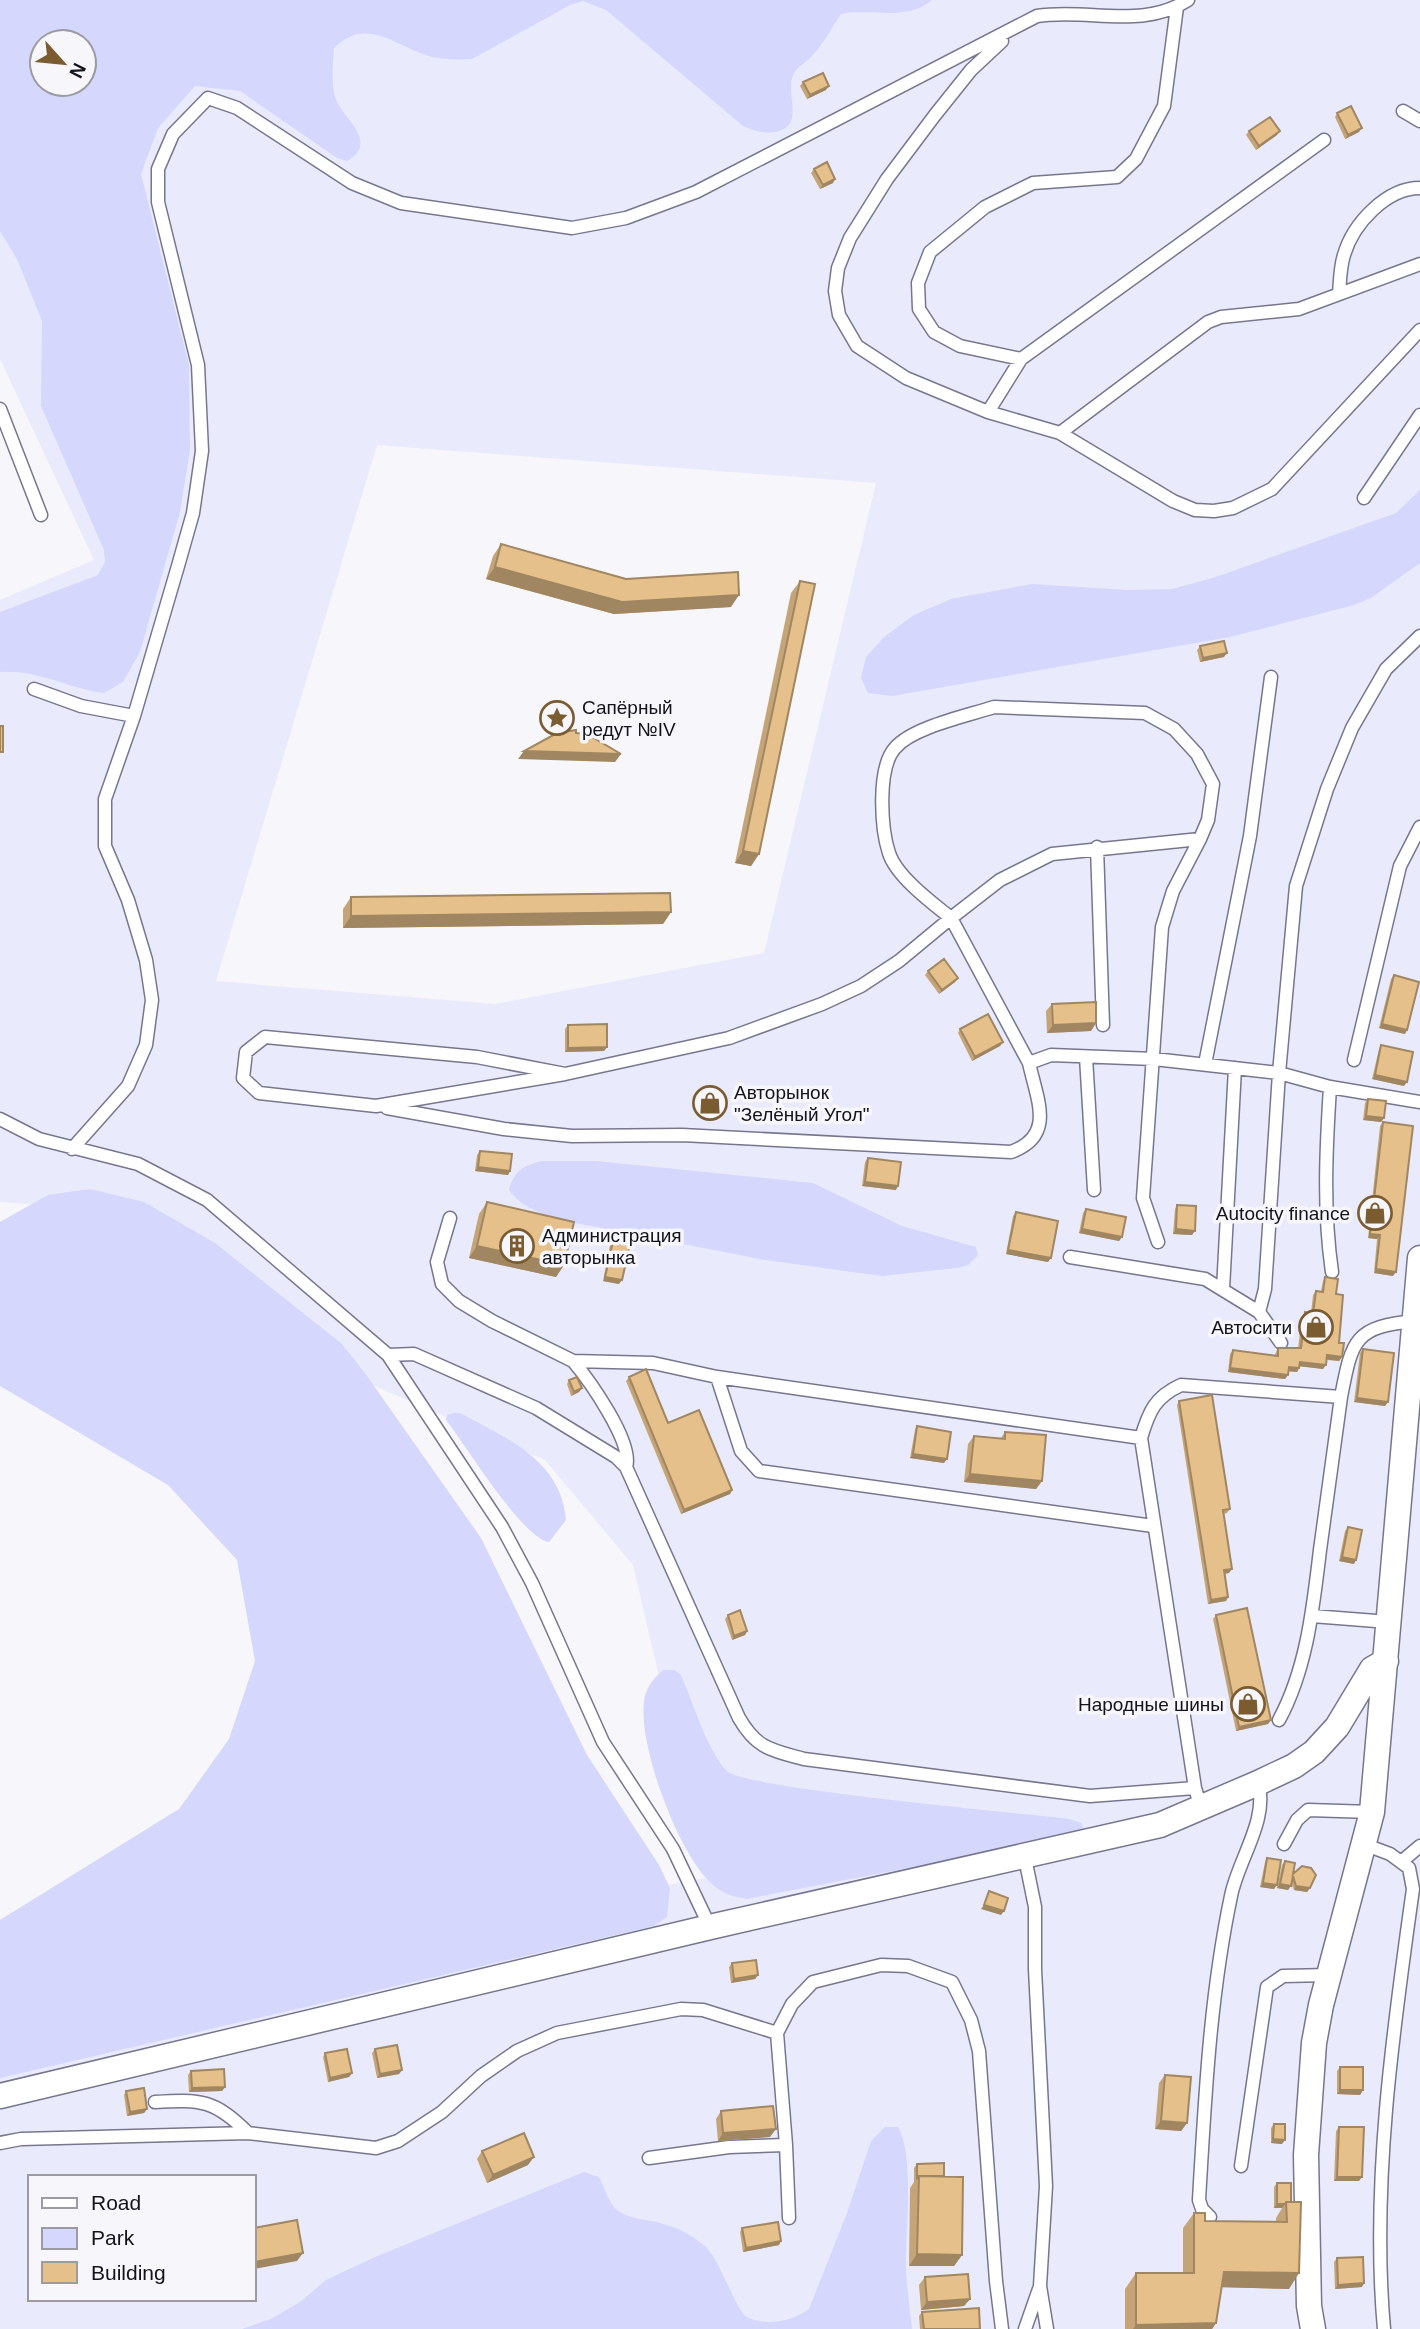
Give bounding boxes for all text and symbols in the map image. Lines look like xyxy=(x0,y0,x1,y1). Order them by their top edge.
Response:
north arrow xyxy=(28,28,98,98)
text: N xyxy=(65,60,90,81)
place label: Сапёрный редут №IV xyxy=(582,697,676,740)
place icon: Сапёрный редут №IV xyxy=(538,699,576,737)
place label: Авторынок "Зелёный Угол" xyxy=(734,1082,870,1125)
shop icon: Авторынок "Зелёный Угол" xyxy=(691,1084,729,1122)
shop icon: Autocity finance xyxy=(1356,1194,1394,1232)
place label: Autocity finance xyxy=(1216,1203,1350,1224)
place label: Администрация авторынка xyxy=(542,1225,682,1268)
building icon: Администрация авторынка xyxy=(498,1227,536,1265)
shop icon: Автосити xyxy=(1297,1308,1335,1346)
place label: Автосити xyxy=(1211,1317,1292,1338)
shop icon: Народные шины xyxy=(1229,1685,1267,1723)
place label: Народные шины xyxy=(1078,1694,1224,1715)
legend xyxy=(28,2175,256,2301)
text: Road xyxy=(91,2191,141,2214)
text: Park xyxy=(91,2226,135,2249)
text: Building xyxy=(91,2261,166,2284)

